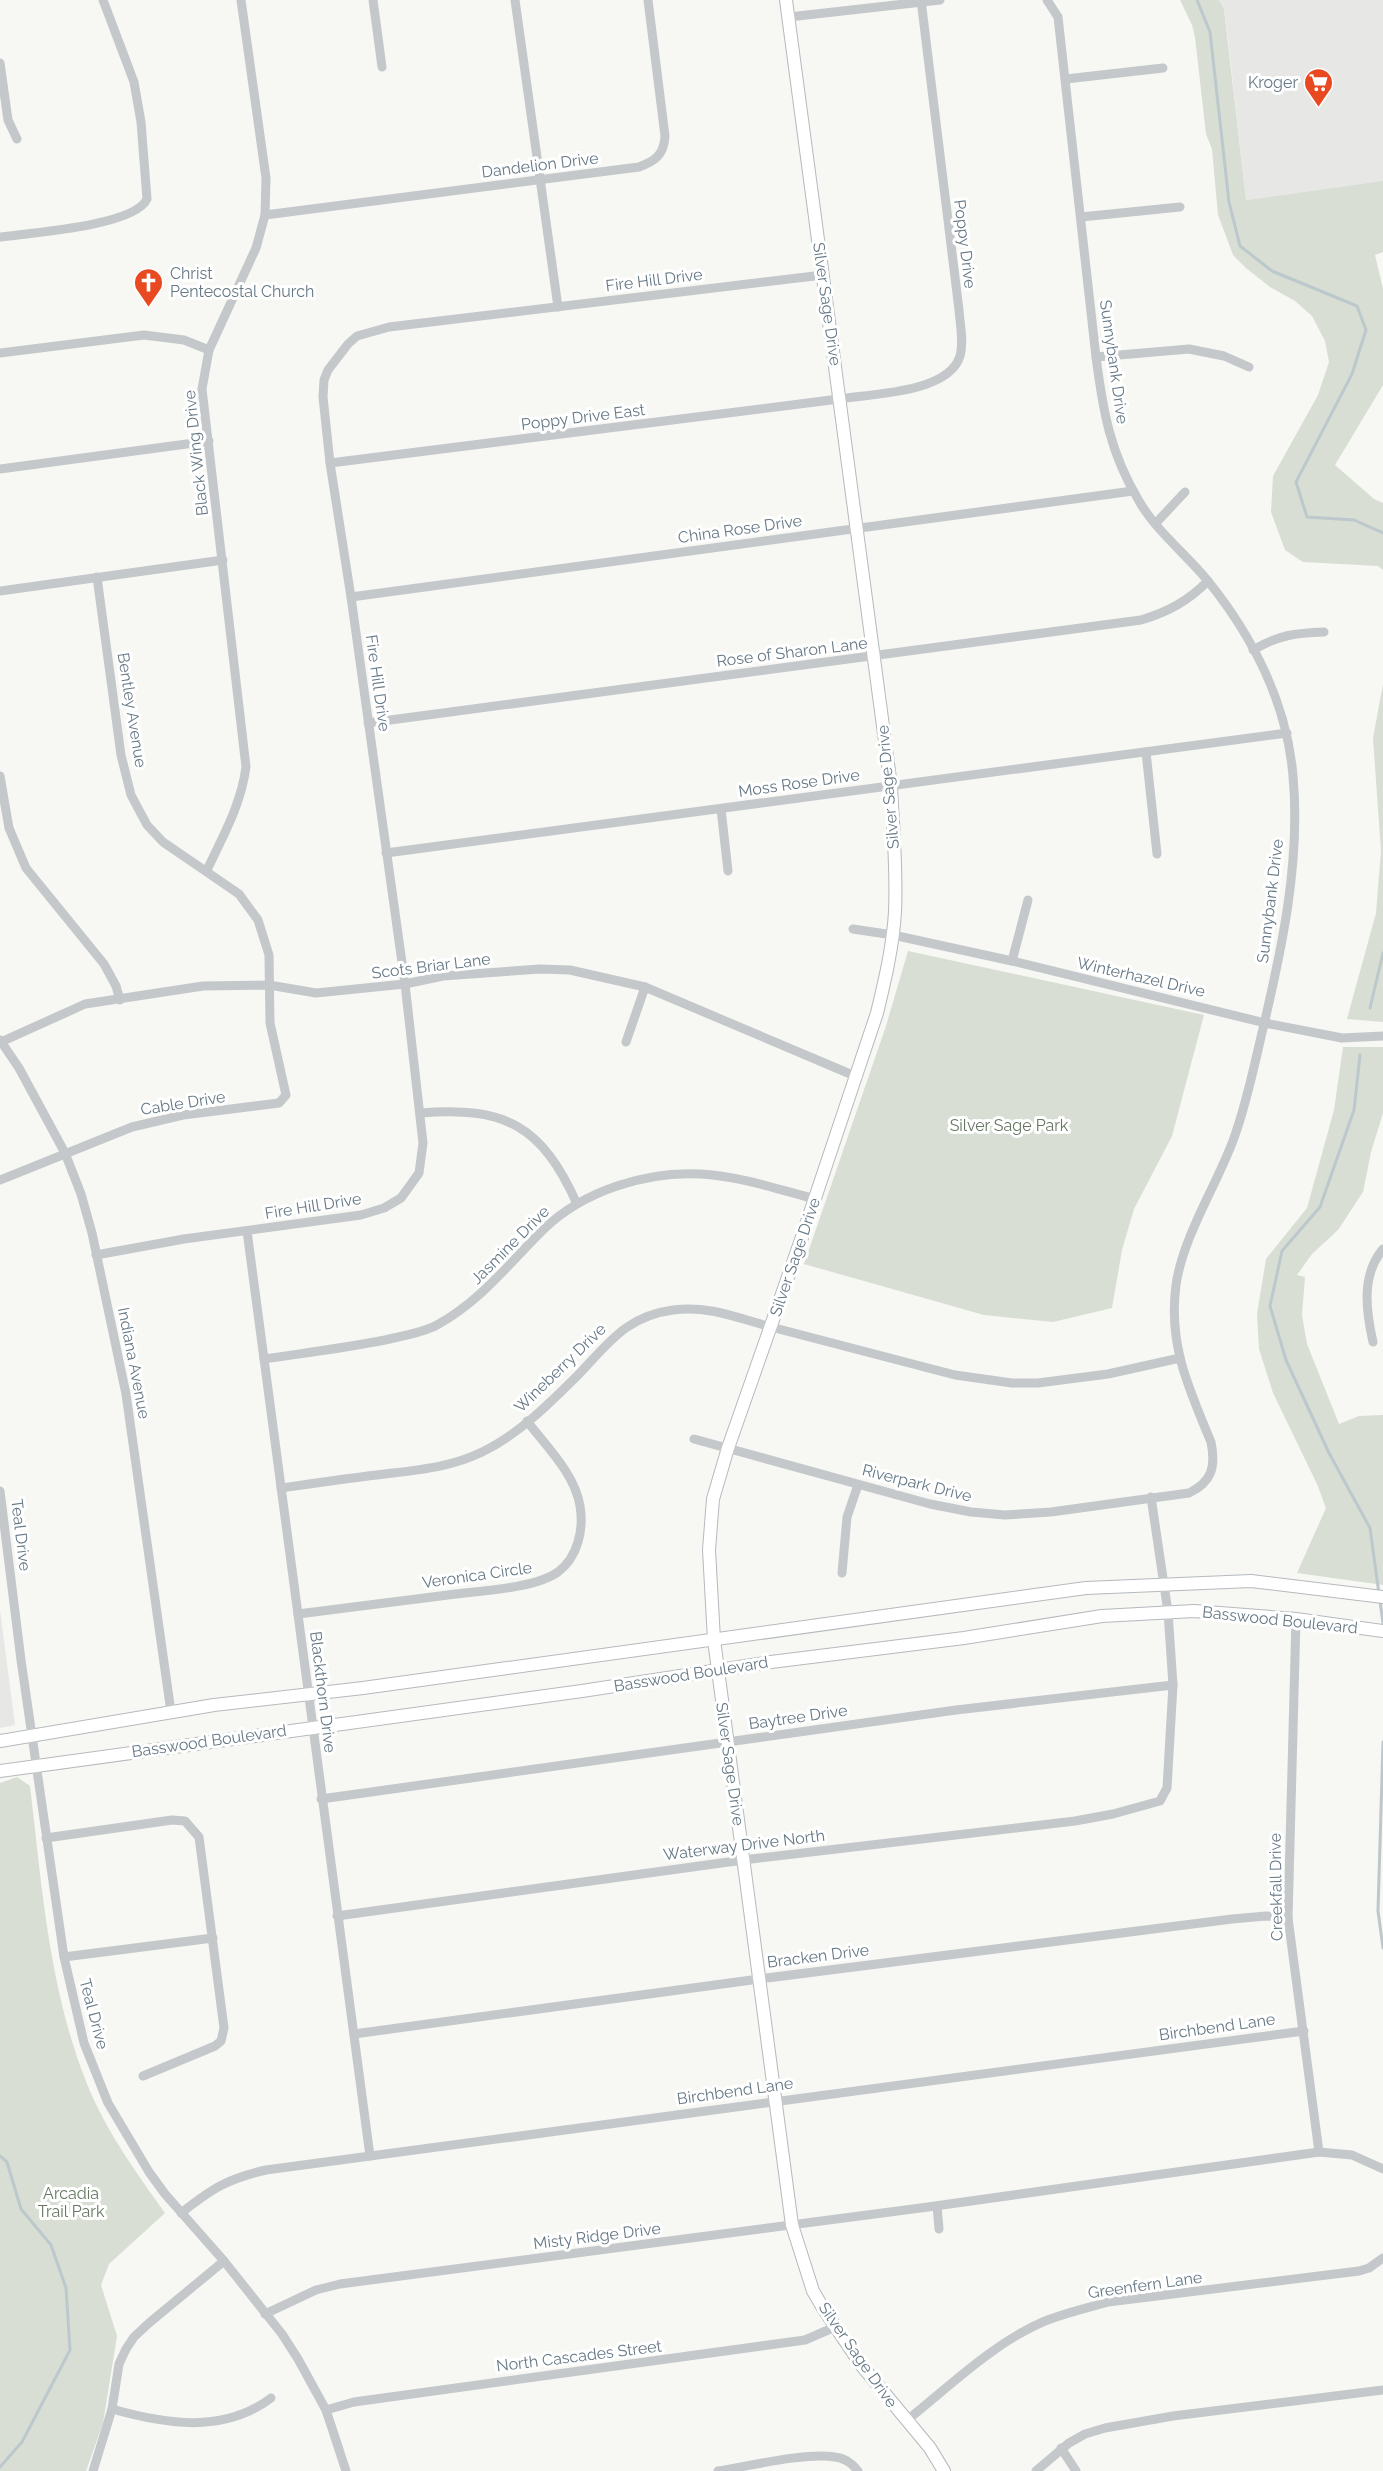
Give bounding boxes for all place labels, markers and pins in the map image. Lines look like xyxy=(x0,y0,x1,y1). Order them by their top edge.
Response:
supermarket icon: Kroger xyxy=(1303,66,1335,108)
place label: Kroger xyxy=(1248,73,1298,92)
place label: Christ Pentecostal Church xyxy=(170,264,314,301)
church icon: Christ Pentecostal Church xyxy=(133,266,165,308)

